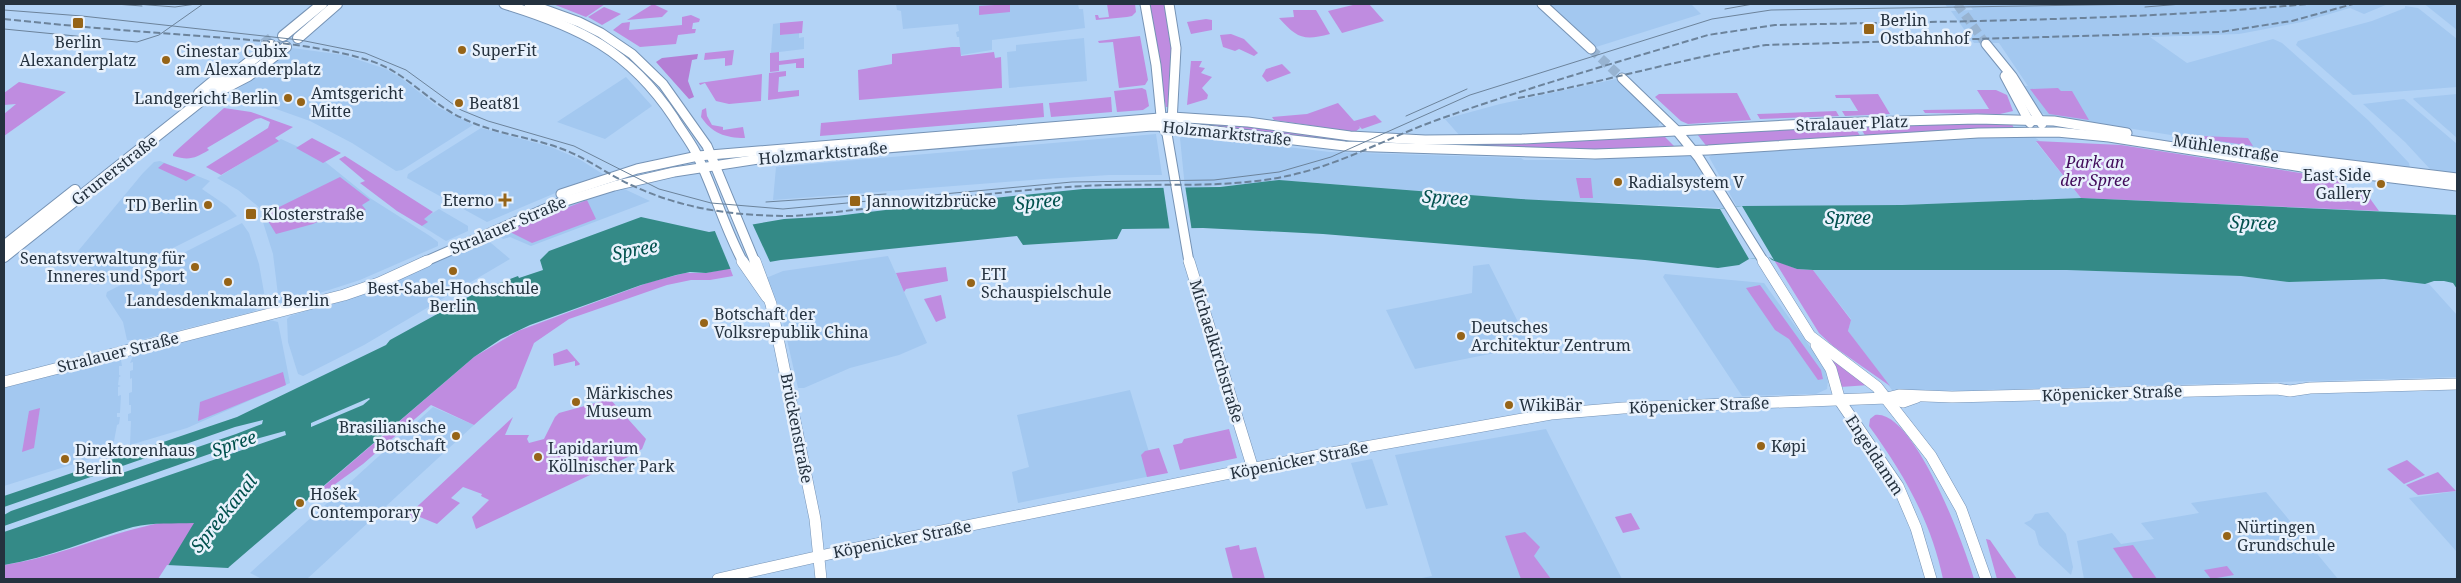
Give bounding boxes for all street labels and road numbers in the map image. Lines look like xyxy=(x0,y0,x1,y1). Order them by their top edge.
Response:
street label: Stralauer Platz xyxy=(1795,110,1909,136)
street label: Holzmarktstraße xyxy=(1161,115,1293,151)
street label: Grunerstraße xyxy=(66,129,162,211)
street label: Mühlenstraße xyxy=(2171,129,2281,167)
street label: Holzmarktstraße xyxy=(757,136,889,170)
street label: Stralauer Straße xyxy=(446,191,570,259)
street label: Michaelkirchstraße xyxy=(1185,277,1249,425)
street label: Stralauer Straße xyxy=(55,326,181,378)
street label: Brückenstraße xyxy=(776,371,818,485)
street label: Köpenicker Straße xyxy=(2041,380,2183,406)
street label: Köpenicker Straße xyxy=(1628,392,1770,418)
street label: Engeldamm xyxy=(1841,411,1909,499)
street label: Köpenicker Straße xyxy=(1228,436,1370,484)
street label: Köpenicker Straße xyxy=(831,515,973,563)

